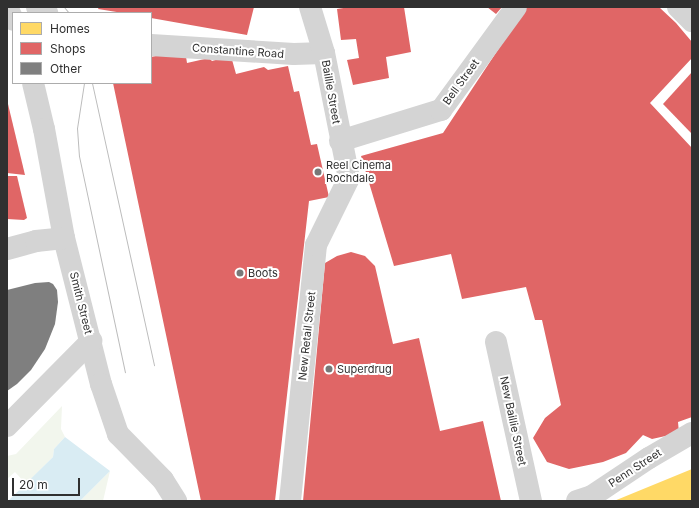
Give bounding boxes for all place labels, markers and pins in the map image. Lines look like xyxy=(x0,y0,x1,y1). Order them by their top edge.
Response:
place label: Reel Cinema Rochdale xyxy=(326,159,391,185)
marker: Reel Cinema Rochdale xyxy=(313,167,323,177)
place label: Boots xyxy=(248,266,278,280)
marker: Boots xyxy=(235,268,245,278)
place label: Superdrug xyxy=(337,362,392,376)
marker: Superdrug xyxy=(324,364,334,374)

